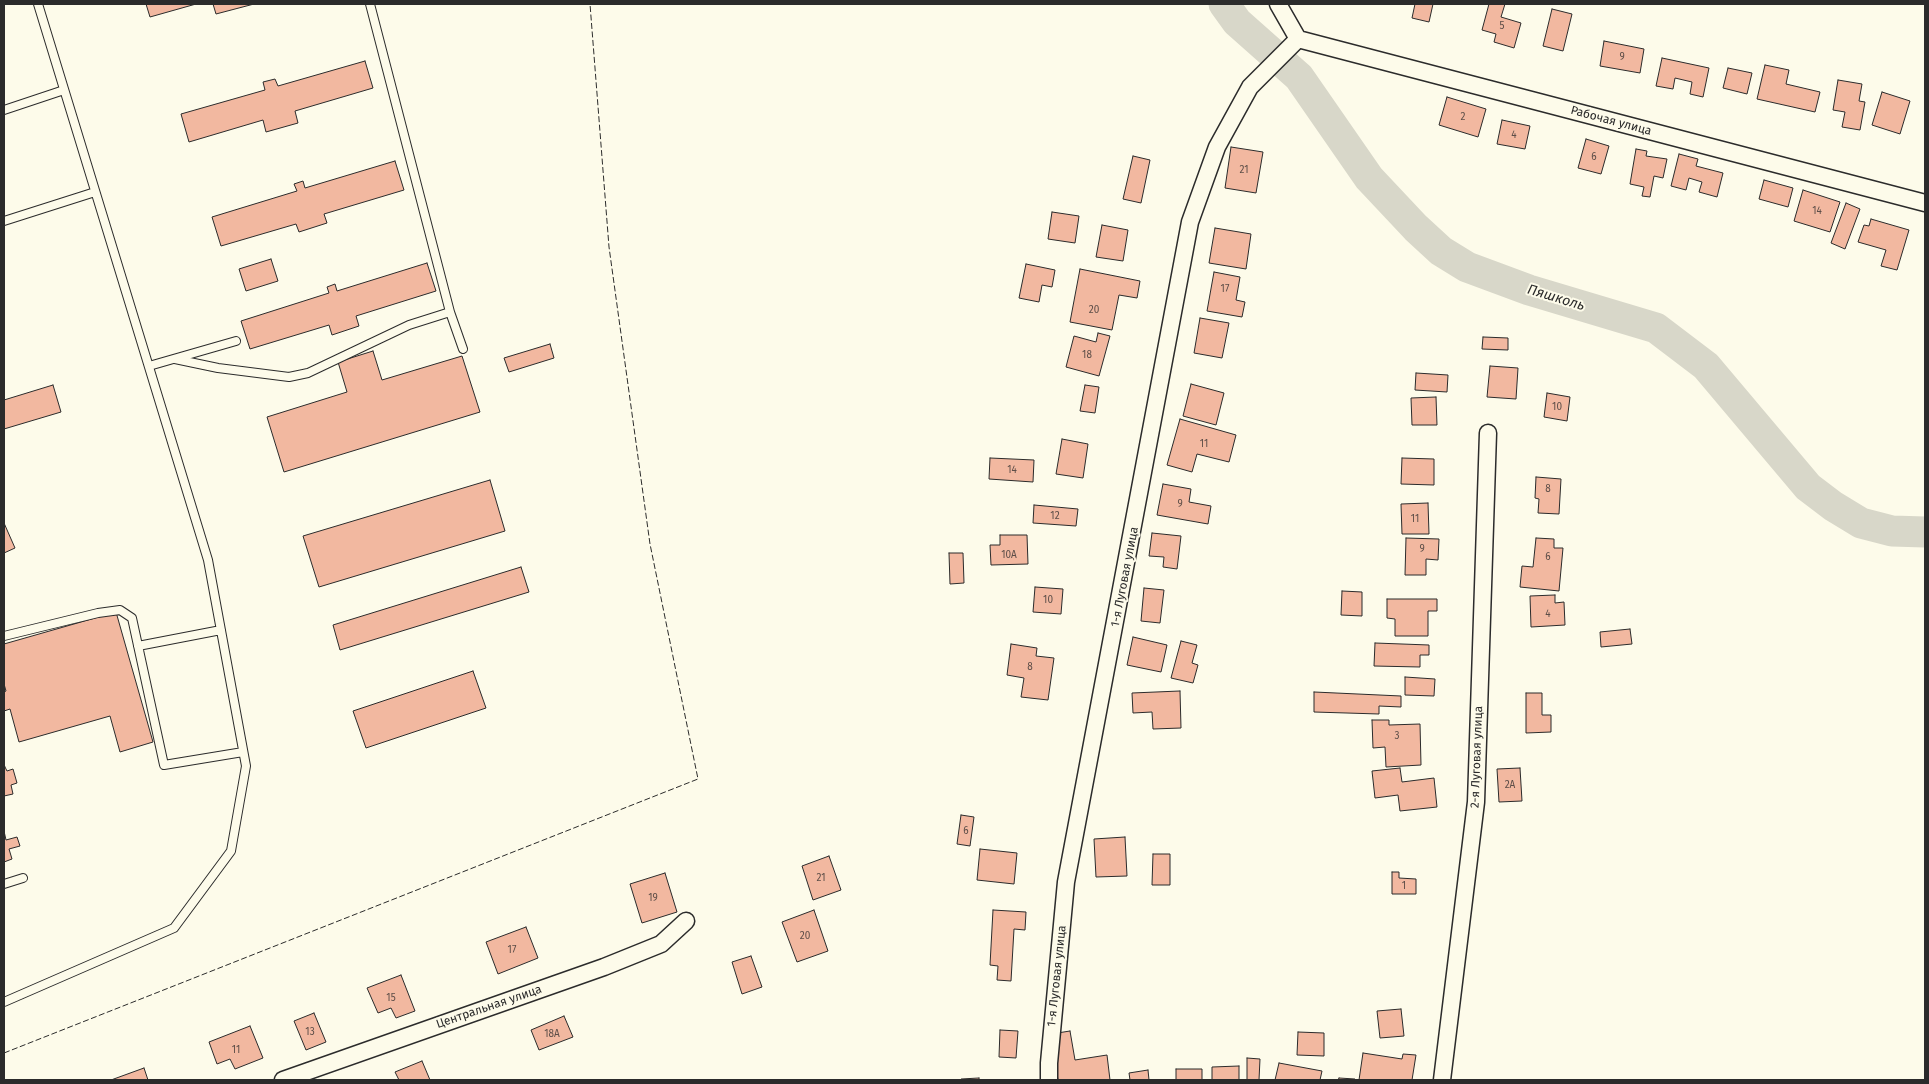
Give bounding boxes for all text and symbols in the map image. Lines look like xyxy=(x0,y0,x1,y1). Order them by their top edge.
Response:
house number: 5 xyxy=(1499,20,1505,32)
house number: 9 xyxy=(1619,51,1625,63)
street label: Рабочая улица xyxy=(1569,103,1653,139)
house number: 2 xyxy=(1461,111,1465,123)
house number: 4 xyxy=(1511,129,1517,141)
house number: 6 xyxy=(1591,151,1597,163)
house number: 21 xyxy=(1239,164,1249,176)
house number: 14 xyxy=(1812,205,1822,217)
water label: Пяшколь xyxy=(1525,281,1587,315)
house number: 17 xyxy=(1221,283,1229,295)
house number: 20 xyxy=(1089,304,1099,316)
house number: 18 xyxy=(1082,349,1092,361)
house number: 10 xyxy=(1552,401,1562,413)
house number: 11 xyxy=(1200,438,1208,450)
house number: 14 xyxy=(1007,464,1017,476)
house number: 8 xyxy=(1545,483,1551,495)
house number: 9 xyxy=(1177,498,1183,510)
house number: 12 xyxy=(1050,510,1060,522)
house number: 11 xyxy=(1411,513,1419,525)
street label: 1-я Луговая улица xyxy=(1108,526,1142,628)
house number: 9 xyxy=(1419,543,1425,555)
house number: 10А xyxy=(1001,549,1017,561)
house number: 6 xyxy=(1545,551,1551,563)
house number: 10 xyxy=(1043,594,1053,606)
house number: 4 xyxy=(1545,608,1551,620)
house number: 8 xyxy=(1027,661,1033,673)
street label: 2-я Луговая улица xyxy=(1468,706,1486,808)
house number: 3 xyxy=(1395,730,1399,742)
house number: 2А xyxy=(1505,779,1515,791)
house number: 6 xyxy=(963,825,969,837)
house number: 21 xyxy=(816,872,826,884)
house number: 1 xyxy=(1402,880,1406,892)
house number: 19 xyxy=(648,892,658,904)
street label: 1-я Луговая улица xyxy=(1045,925,1069,1027)
house number: 20 xyxy=(800,930,810,942)
house number: 17 xyxy=(508,944,516,956)
street label: Центральная улица xyxy=(434,982,544,1032)
house number: 15 xyxy=(386,992,396,1004)
house number: 13 xyxy=(305,1026,315,1038)
house number: 18А xyxy=(544,1028,560,1040)
house number: 11 xyxy=(232,1044,240,1056)

